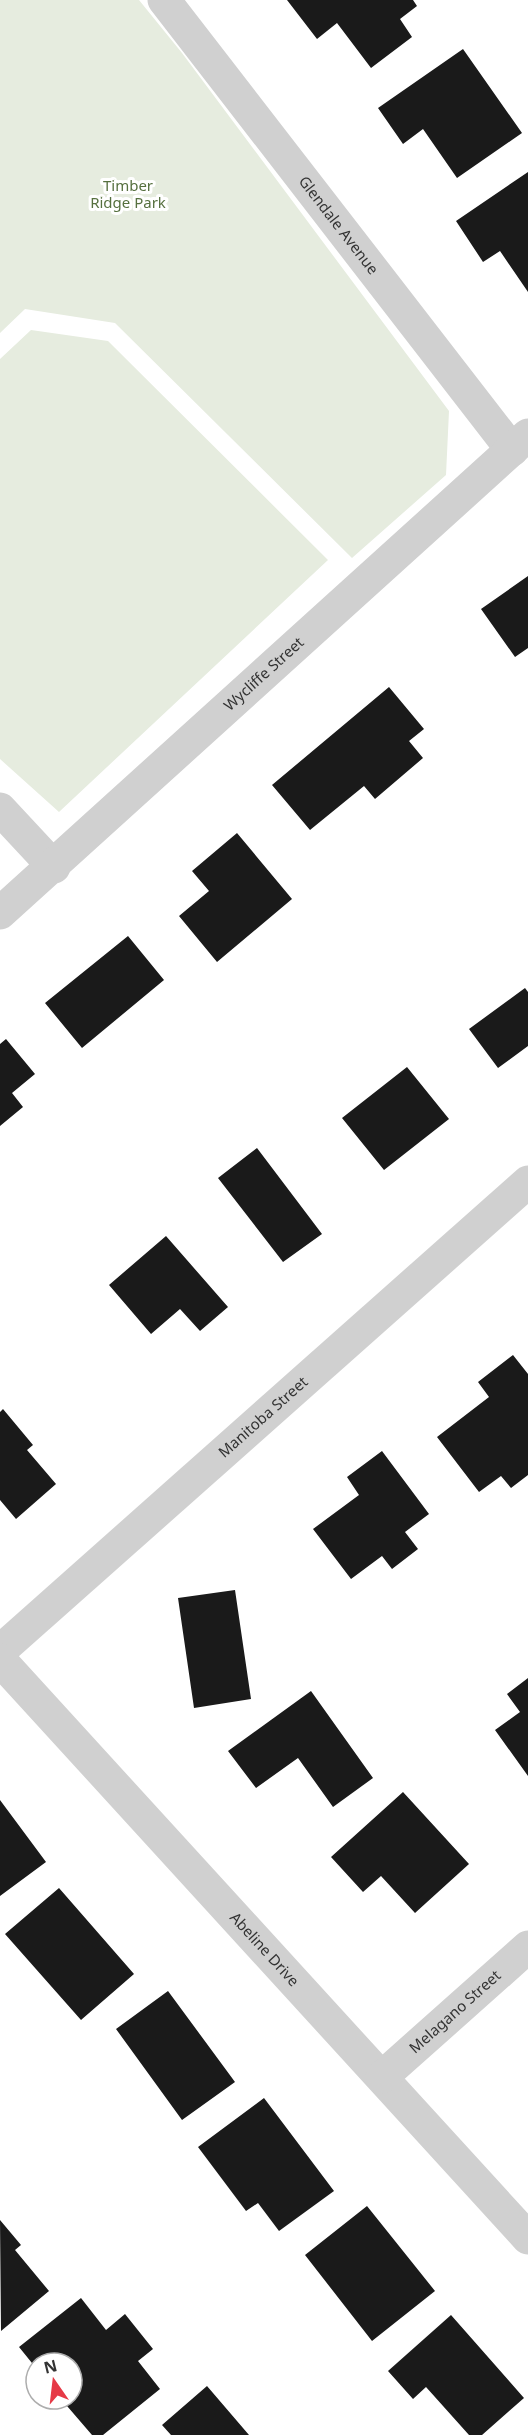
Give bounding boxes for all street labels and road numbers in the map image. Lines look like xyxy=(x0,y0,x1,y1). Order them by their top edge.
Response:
street label: Glendale Avenue xyxy=(295,172,384,278)
street label: Wycliffe Street xyxy=(219,632,308,715)
street label: Manitoba Street xyxy=(214,1371,312,1462)
street label: Abeline Drive xyxy=(226,1907,304,1990)
street label: Melagano Street xyxy=(404,1965,505,2057)

